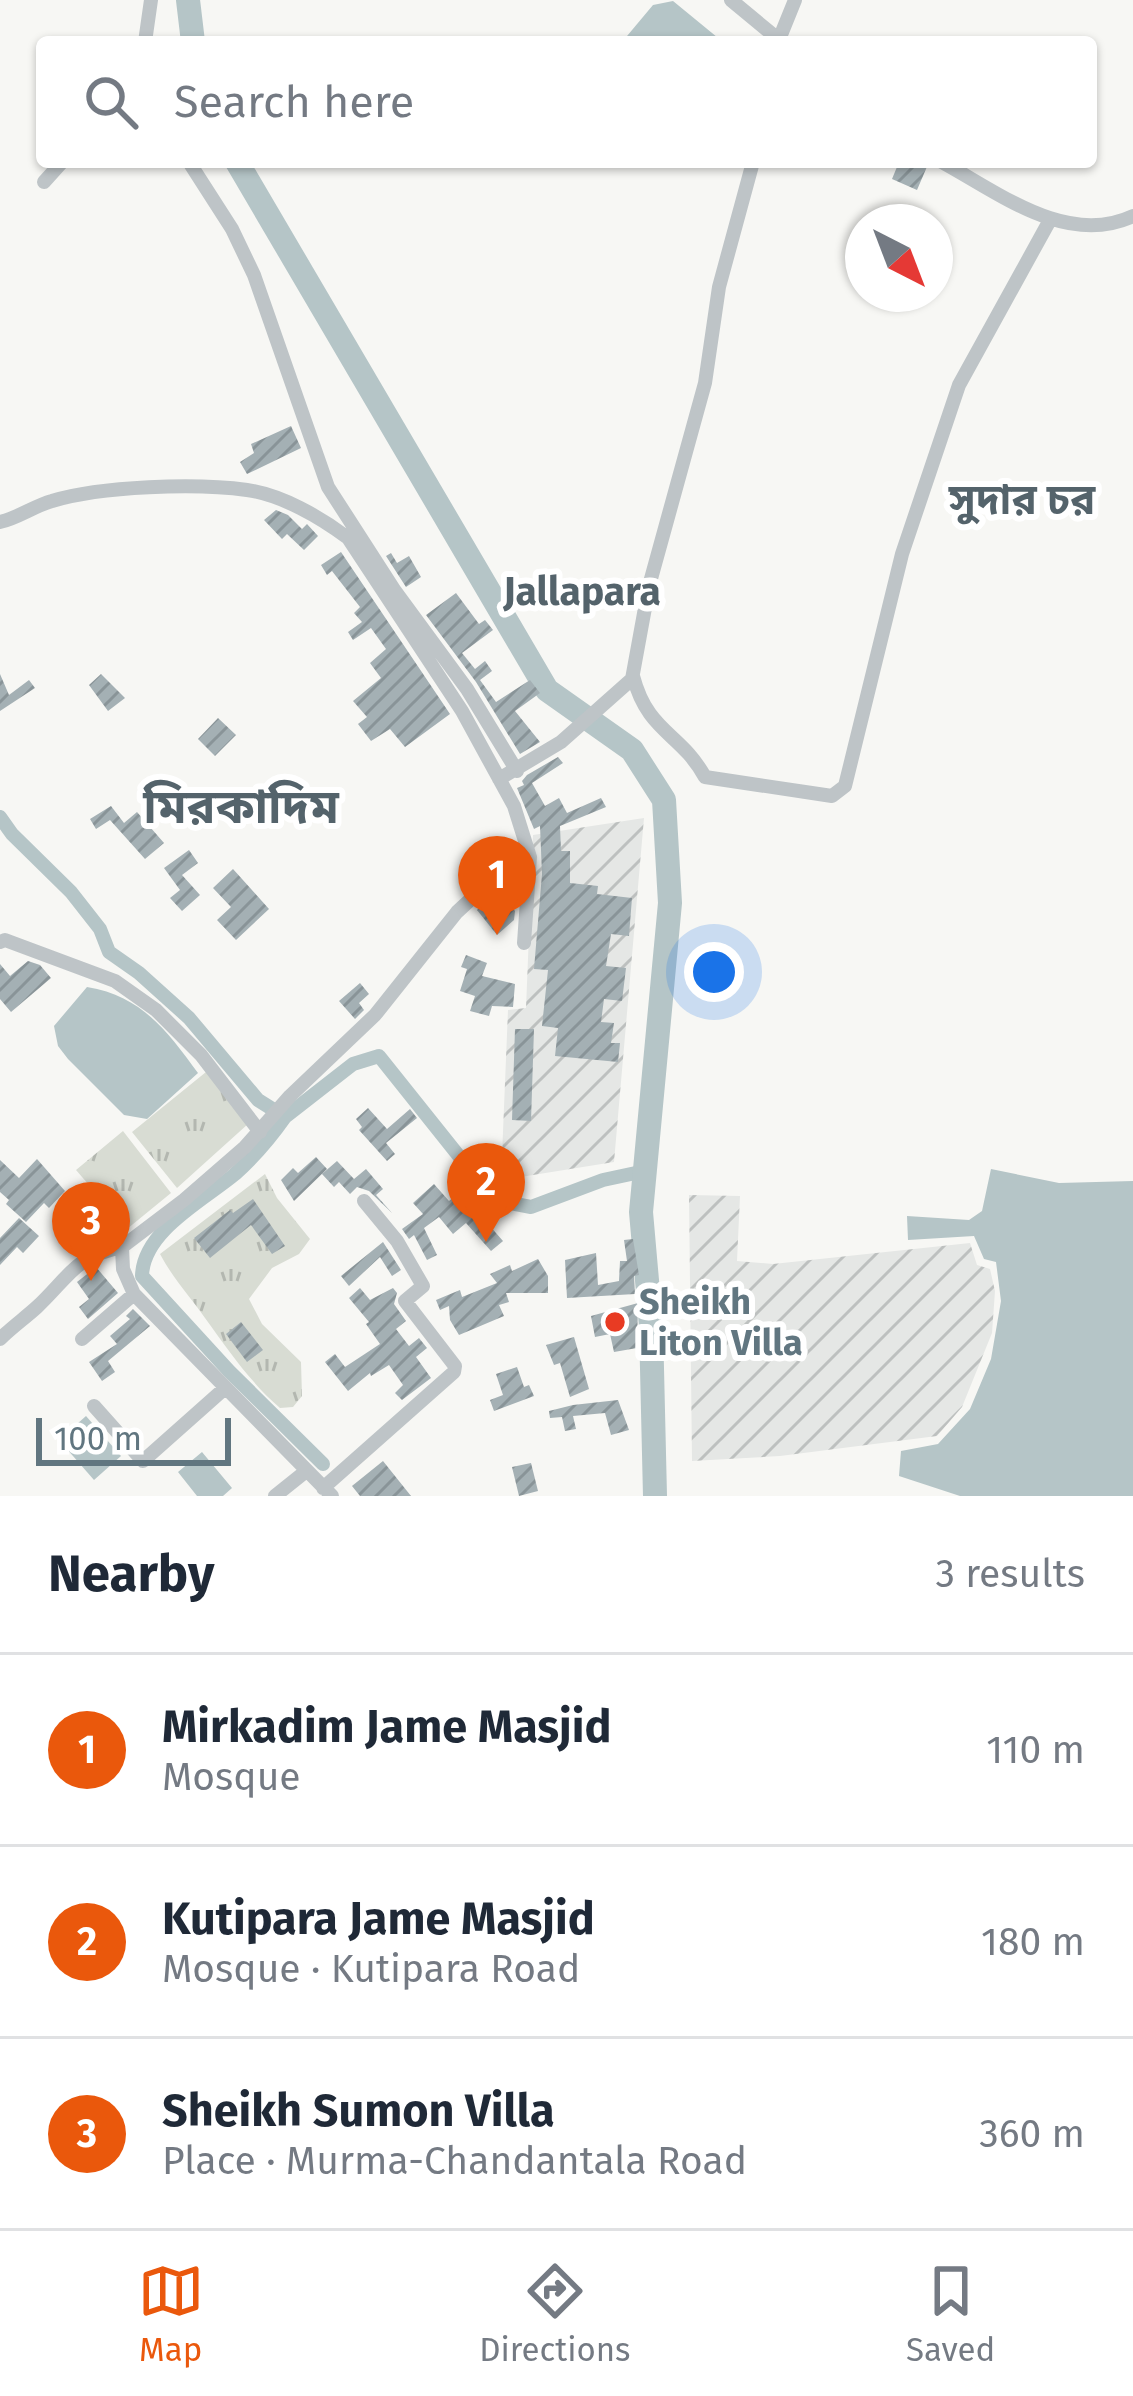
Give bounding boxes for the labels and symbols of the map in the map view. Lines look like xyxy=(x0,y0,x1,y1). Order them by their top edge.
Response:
north arrow xyxy=(845,204,953,312)
district label: সুদার চর xyxy=(948,475,1096,525)
district label: Jallapara xyxy=(502,569,661,615)
district label: মিরকাদিম xyxy=(142,778,340,836)
pin: 1 xyxy=(458,836,536,935)
your location xyxy=(684,942,744,1002)
pin: 2 xyxy=(447,1143,525,1242)
pin: 3 xyxy=(52,1182,130,1281)
place label: Sheikh Liton Villa xyxy=(639,1280,803,1365)
marker: Sheikh Liton Villa xyxy=(602,1309,628,1335)
scale bar xyxy=(36,1412,231,1465)

